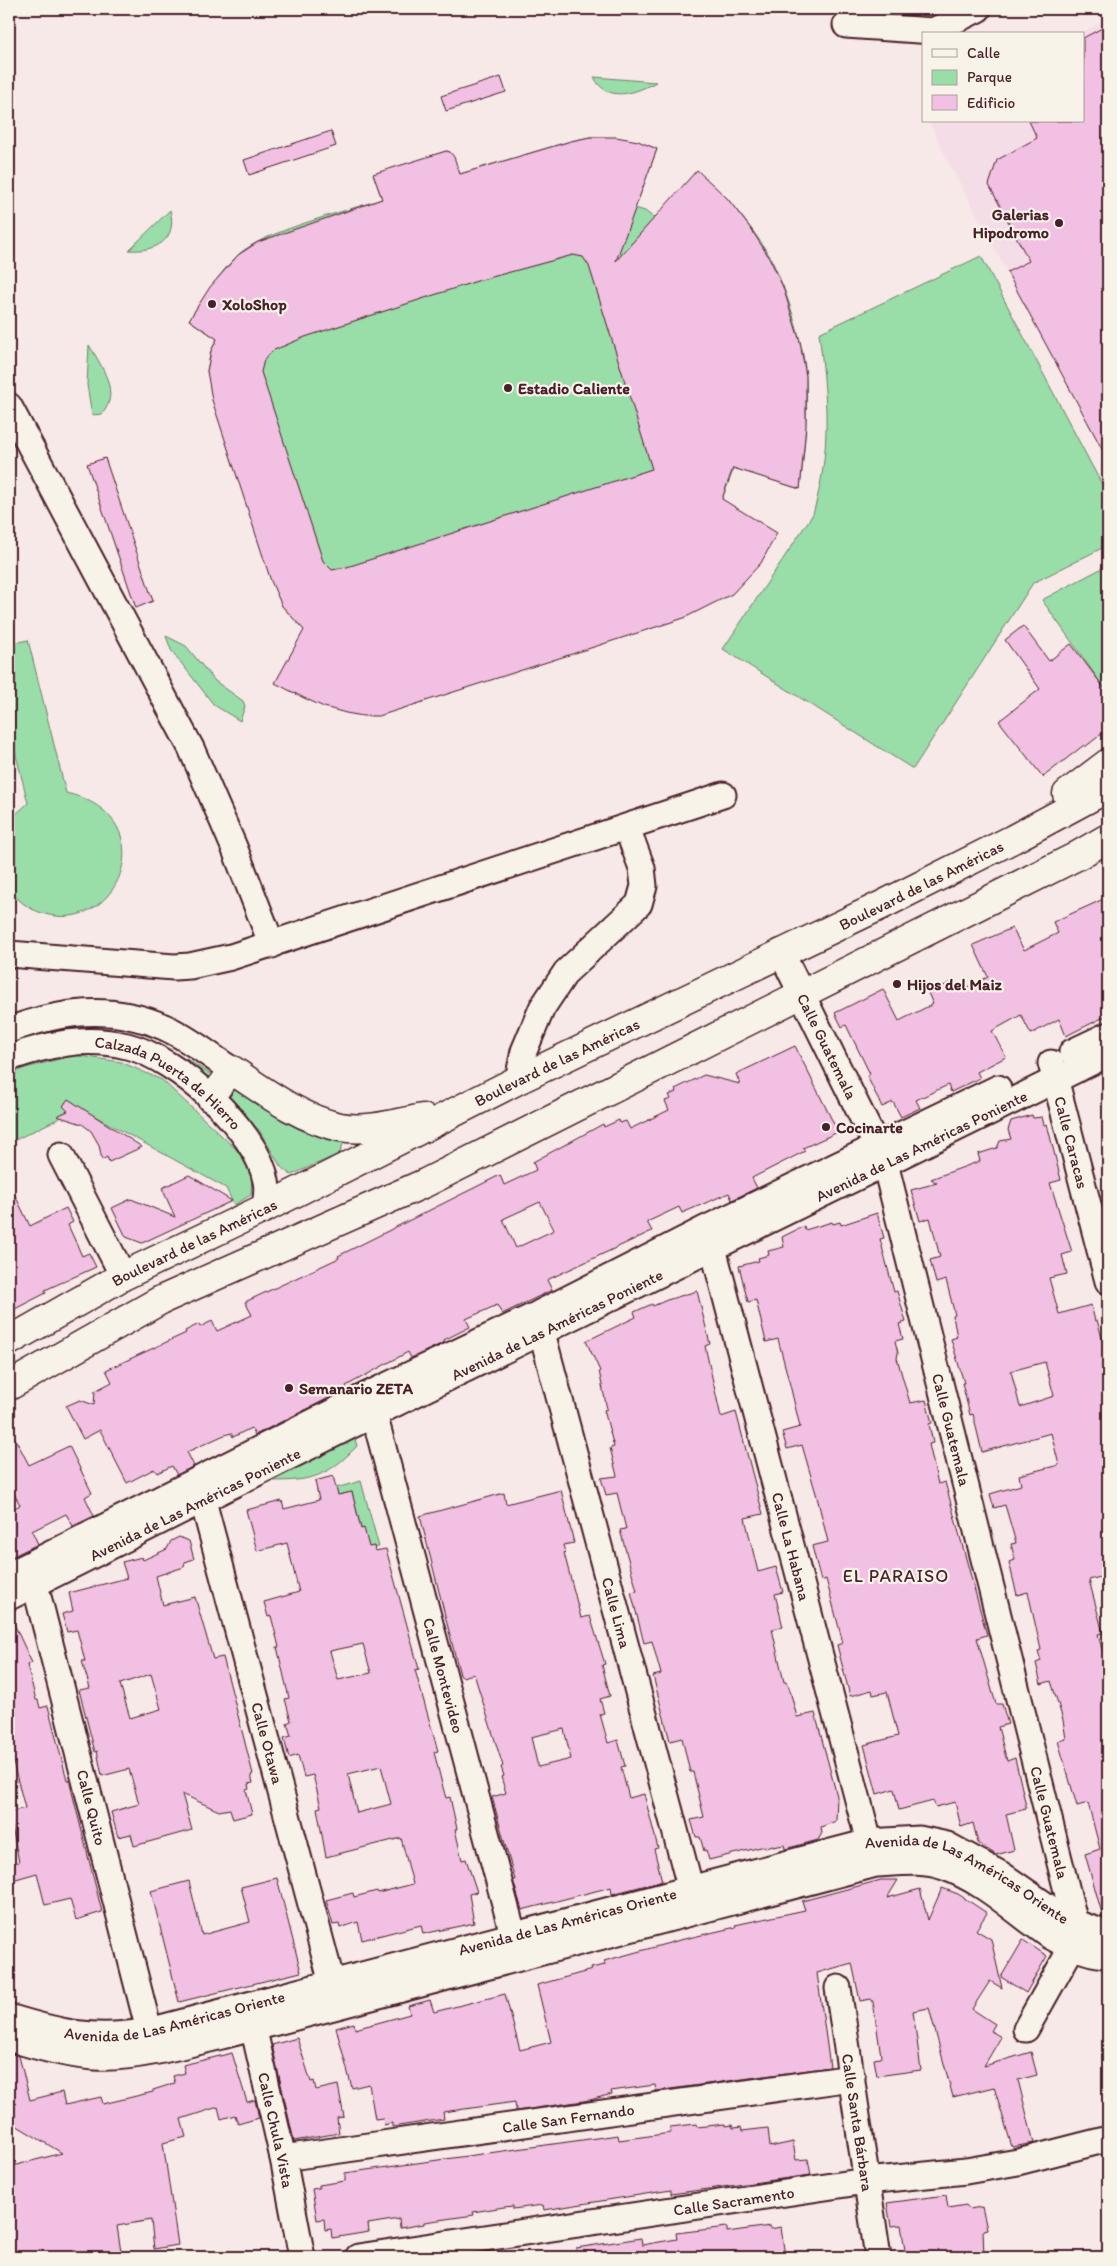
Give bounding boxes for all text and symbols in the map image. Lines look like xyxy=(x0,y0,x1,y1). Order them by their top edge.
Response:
legend xyxy=(922,32,1084,122)
text: Calle xyxy=(967,44,1000,62)
text: Parque xyxy=(967,68,1012,86)
text: Edificio xyxy=(967,94,1015,112)
place label: Galerias Hipodromo xyxy=(973,205,1049,243)
marker: Galerias Hipodromo xyxy=(1053,217,1065,229)
place label: XoloShop xyxy=(222,295,287,315)
marker: XoloShop xyxy=(206,298,218,310)
place label: Estadio Caliente xyxy=(518,379,630,398)
marker: Estadio Caliente xyxy=(502,382,514,394)
street label: Boulevard de las Américas xyxy=(836,836,1007,934)
place label: Hijos del Maiz xyxy=(907,975,1003,995)
marker: Hijos del Maiz xyxy=(891,978,903,990)
street label: Calle Guatemala xyxy=(793,990,861,1103)
street label: Boulevard de las Américas xyxy=(471,1014,643,1111)
street label: Calzada Puerta de Hierro xyxy=(94,1033,245,1134)
street label: Avenida de Las Américas Poniente xyxy=(813,1086,1031,1206)
street label: Calle Caracas xyxy=(1050,1094,1092,1191)
place label: Cocinarte xyxy=(836,1118,903,1137)
marker: Cocinarte xyxy=(820,1121,832,1133)
street label: Boulevard de las Américas xyxy=(108,1195,280,1291)
street label: Avenida de Las Américas Poniente xyxy=(448,1265,666,1385)
street label: Calle Guatemala xyxy=(928,1371,975,1489)
place label: Semanario ZETA xyxy=(299,1379,414,1398)
marker: Semanario ZETA xyxy=(283,1382,295,1394)
street label: Avenida de Las Américas Poniente xyxy=(87,1443,304,1565)
street label: Calle La Habana xyxy=(768,1490,814,1603)
district label: EL PARAISO xyxy=(843,1565,949,1587)
street label: Calle Lima xyxy=(598,1575,635,1651)
street label: Calle Montevideo xyxy=(419,1616,468,1735)
street label: Calle Otawa xyxy=(247,1700,287,1787)
street label: Calle Guatemala xyxy=(1026,1764,1073,1882)
street label: Calle Quito xyxy=(73,1767,110,1847)
street label: Avenida de Las Américas Oriente xyxy=(864,1830,1072,1928)
street label: Avenida de Las Américas Oriente xyxy=(456,1884,679,1959)
street label: Avenida de Las Américas Oriente xyxy=(63,1987,287,2045)
street label: Calle Santa Bárbara xyxy=(838,2052,877,2193)
street label: Calle Chula Vista xyxy=(254,2070,298,2190)
street label: Calle San Fernando xyxy=(501,2100,636,2137)
street label: Calle Sacramento xyxy=(672,2183,796,2220)

